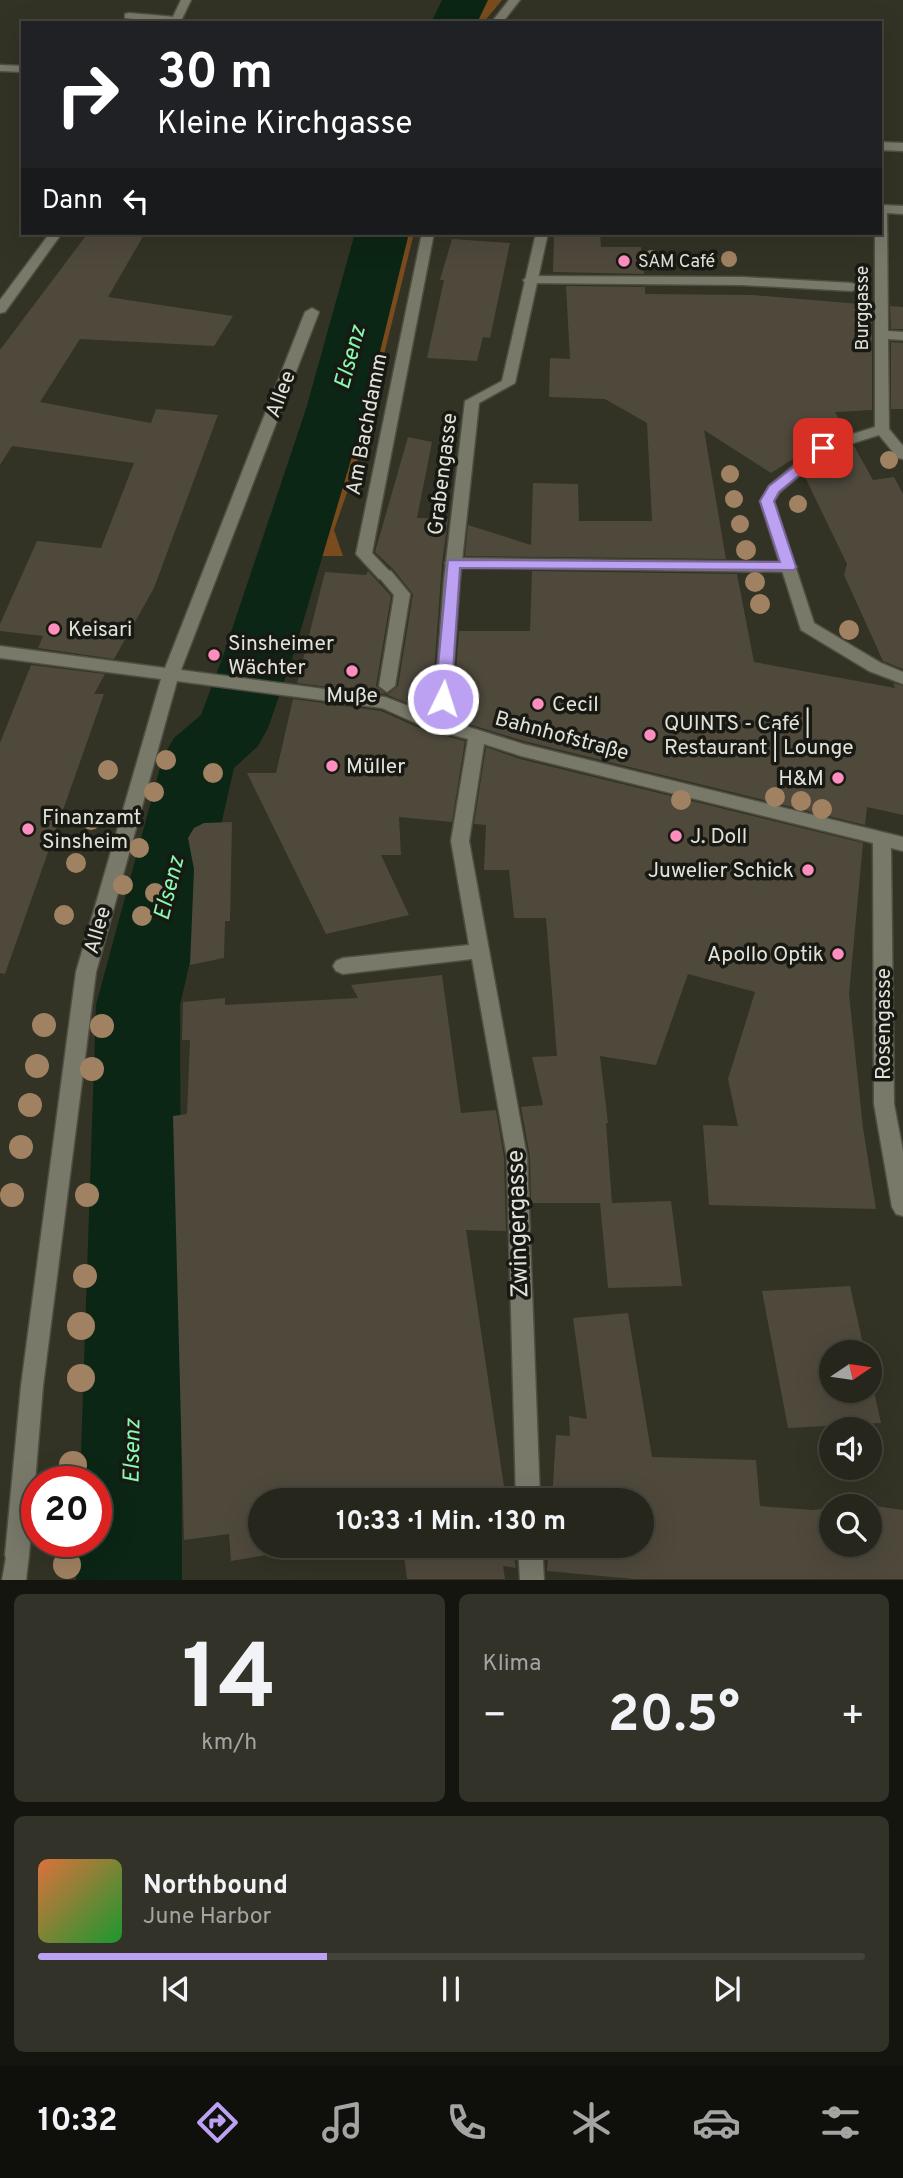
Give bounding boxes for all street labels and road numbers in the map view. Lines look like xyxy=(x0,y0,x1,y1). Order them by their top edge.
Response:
street label: Burggasse xyxy=(852,266,875,350)
street label: Am Bachdamm xyxy=(340,351,394,498)
street label: Allee xyxy=(260,367,303,422)
street label: Grabengasse xyxy=(423,412,464,537)
street label: Bahnhofstraße xyxy=(492,706,632,767)
street label: Allee xyxy=(79,904,118,957)
street label: Rosengasse xyxy=(871,968,898,1080)
street label: Zwingergasse xyxy=(501,1149,537,1299)

